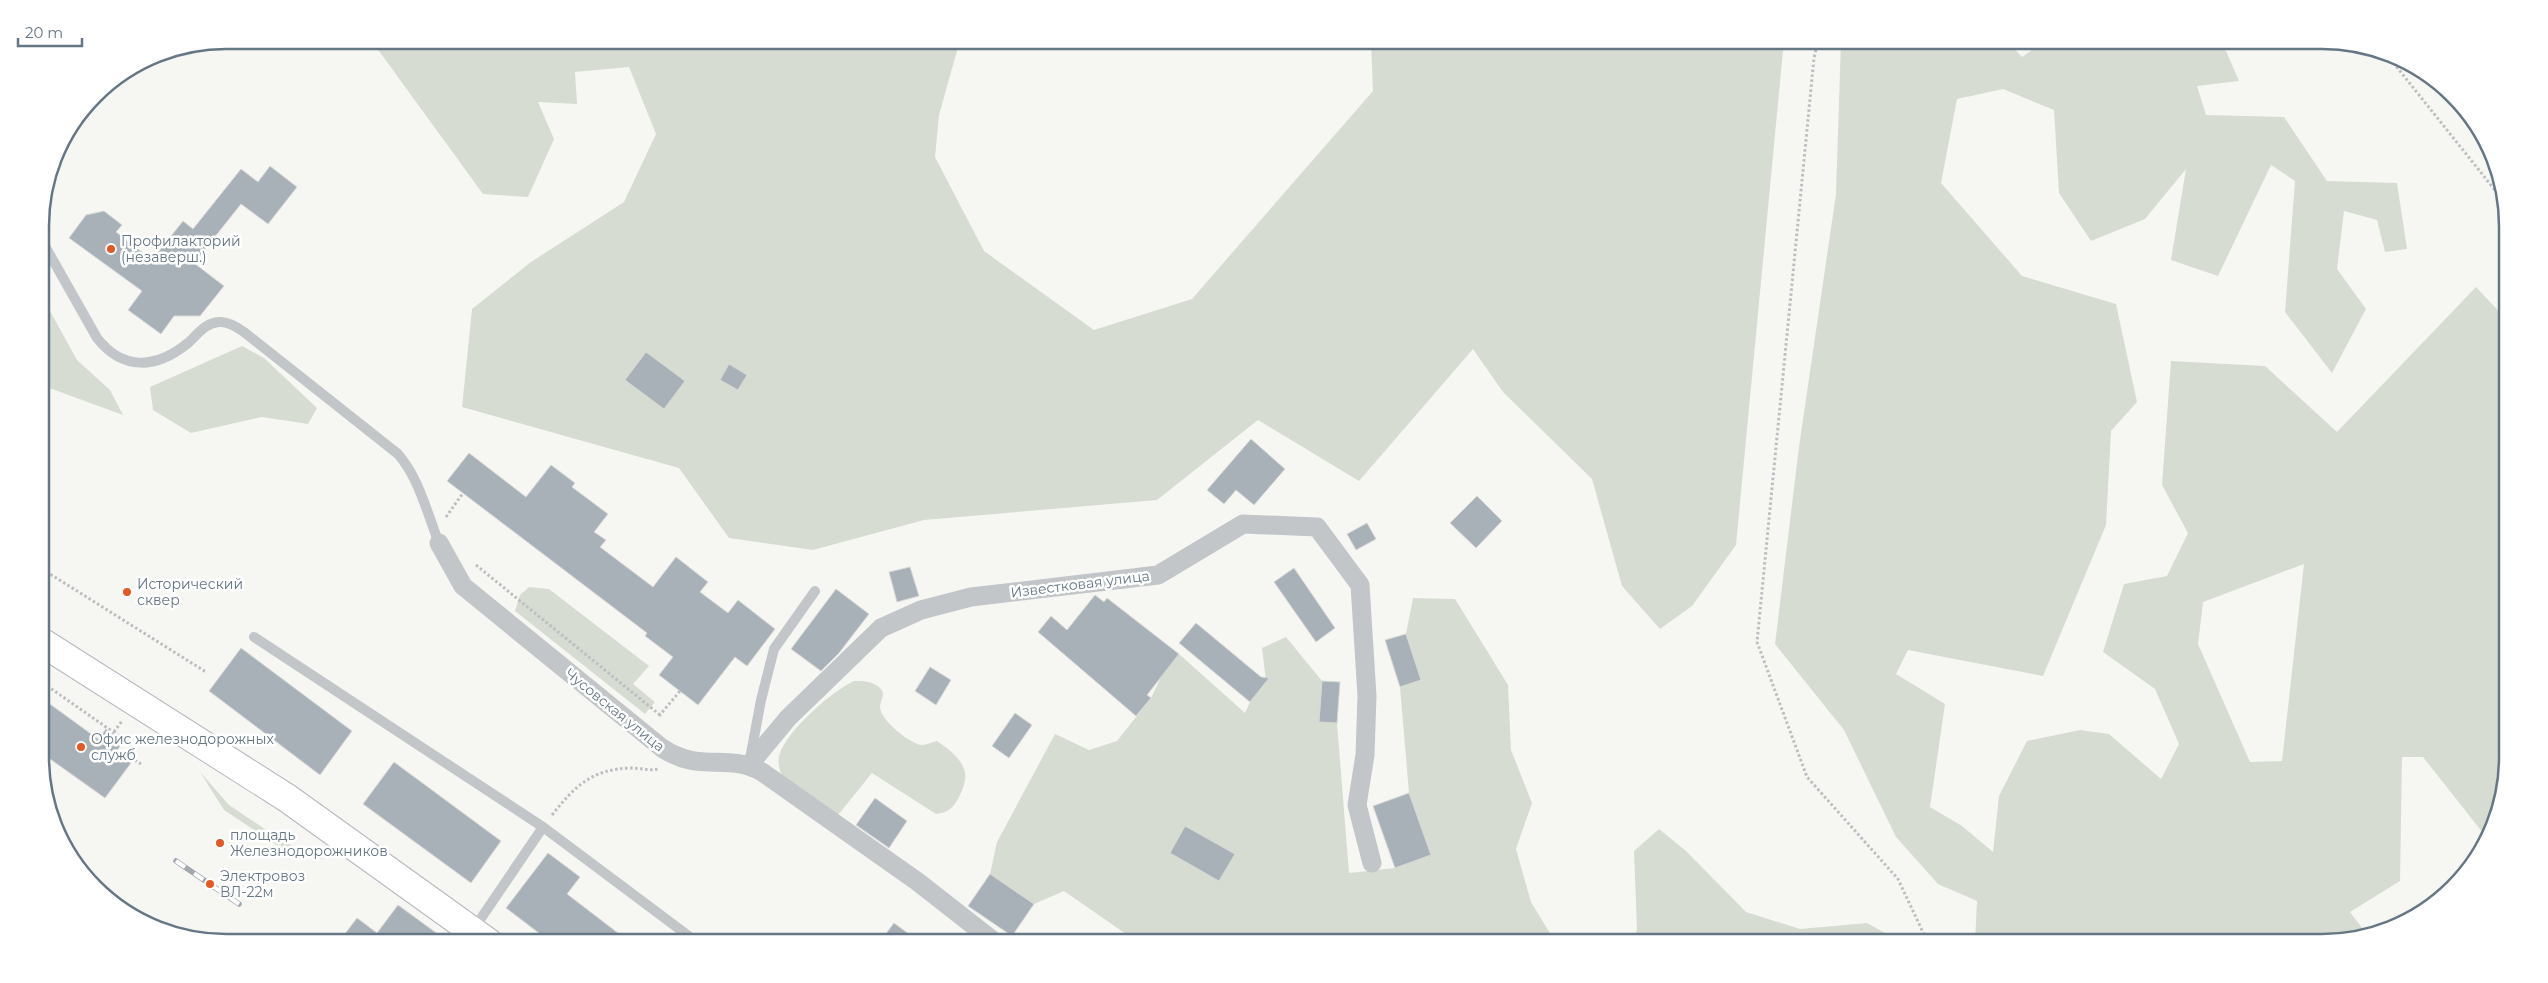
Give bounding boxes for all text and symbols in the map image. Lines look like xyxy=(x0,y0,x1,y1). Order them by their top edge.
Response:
scale bar xyxy=(18,15,81,47)
text: 20 m xyxy=(25,23,63,42)
place label: Профилакторий (незаверш.) xyxy=(121,232,241,266)
marker: Профилакторий (незаверш.) xyxy=(105,243,117,255)
street label: Известковая улица xyxy=(1009,567,1151,601)
place label: Исторический сквер xyxy=(137,575,243,609)
marker: Исторический сквер xyxy=(121,586,133,598)
street label: Чусовская улица xyxy=(562,664,668,756)
place label: Офис железнодорожных служб xyxy=(91,730,274,764)
marker: Офис железнодорожных служб xyxy=(75,741,87,753)
place label: площадь Железнодорожников xyxy=(230,826,388,860)
marker: площадь Железнодорожников xyxy=(214,837,226,849)
place label: Электровоз ВЛ-22м xyxy=(220,867,305,901)
marker: Электровоз ВЛ-22м xyxy=(204,878,216,890)

